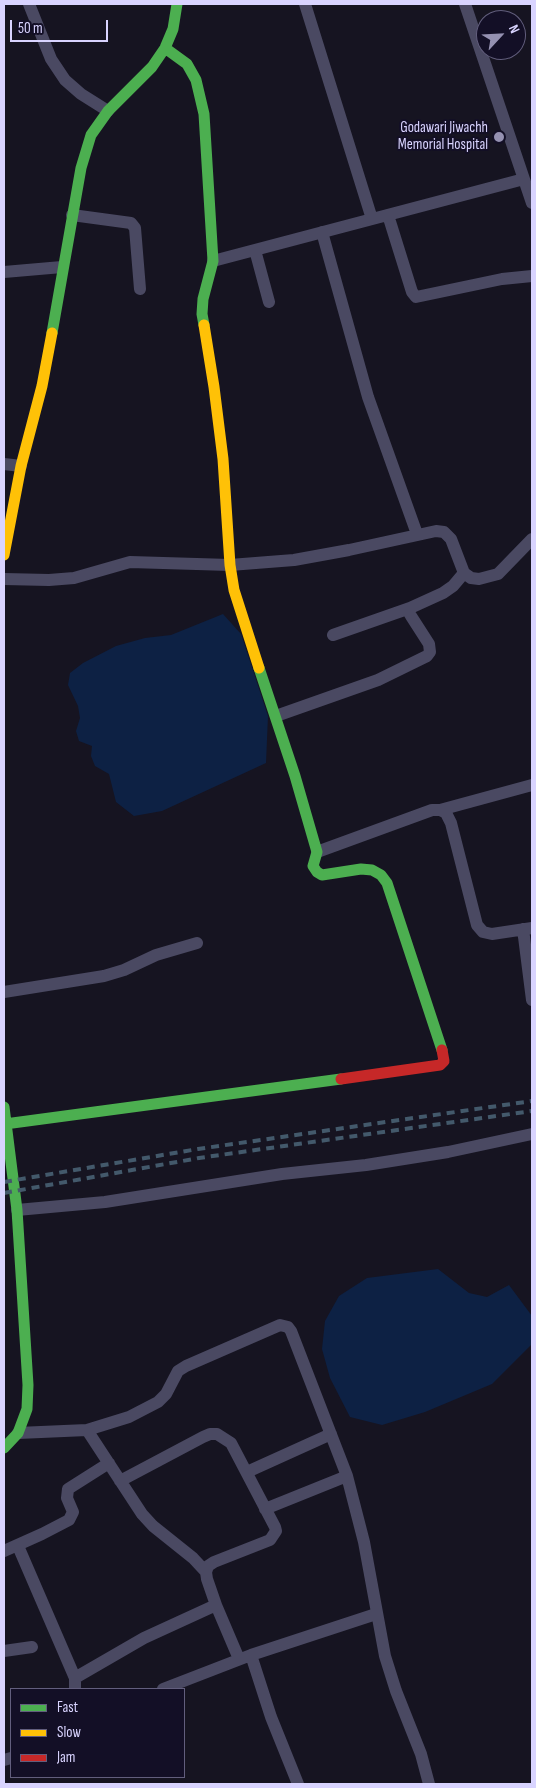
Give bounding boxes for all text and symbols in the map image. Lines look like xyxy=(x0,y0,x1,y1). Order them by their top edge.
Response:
scale bar xyxy=(12,10,110,42)
north arrow xyxy=(476,10,526,60)
text: 50 m xyxy=(18,19,43,38)
text: N xyxy=(505,22,523,36)
place label: Godawari Jiwachh Memorial Hospital xyxy=(398,119,488,154)
marker: Godawari Jiwachh Memorial Hospital xyxy=(492,130,506,144)
legend xyxy=(10,1688,185,1778)
text: Fast xyxy=(57,1698,78,1717)
text: Slow xyxy=(57,1723,81,1742)
text: Jam xyxy=(57,1748,75,1767)

